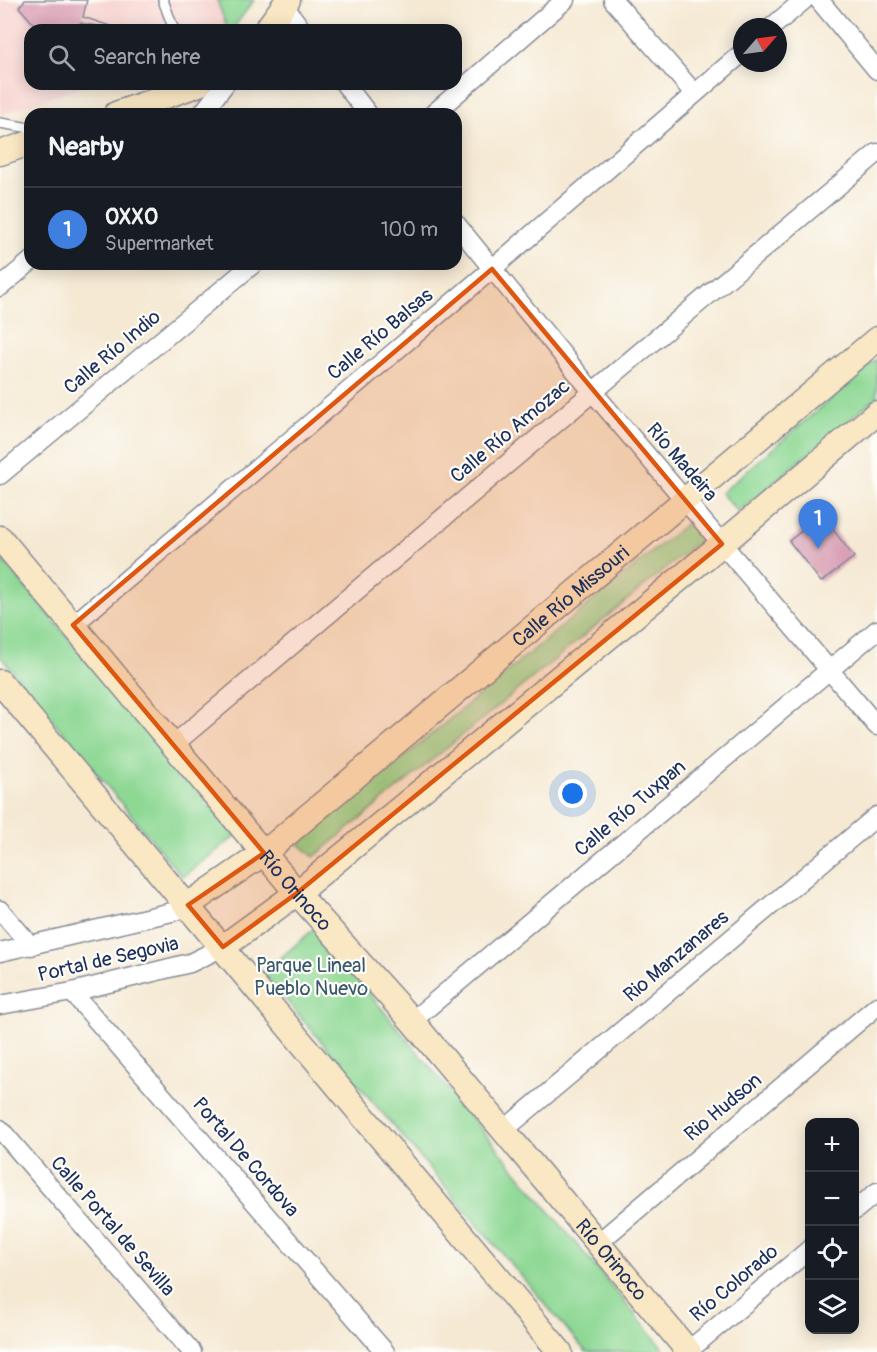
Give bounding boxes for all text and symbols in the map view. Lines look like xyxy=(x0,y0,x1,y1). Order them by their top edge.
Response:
north arrow xyxy=(733,18,787,72)
search box xyxy=(24,24,462,90)
icon: search xyxy=(45,41,78,74)
text: Search here xyxy=(93,43,200,71)
text: Nearby xyxy=(48,131,124,163)
text: OXXO xyxy=(105,203,158,231)
text: 1 xyxy=(64,217,71,242)
text: 100 m xyxy=(381,217,438,242)
text: Supermarket xyxy=(105,231,214,256)
street label: Calle Río Balsas xyxy=(322,283,438,385)
street label: Calle Río Indio xyxy=(59,304,166,400)
street label: Calle Río Amozac xyxy=(445,374,575,488)
street label: Río Madeira xyxy=(641,418,723,506)
pin: 1 xyxy=(798,500,838,549)
street label: Calle Río Missouri xyxy=(507,540,634,652)
street label: Calle Río Tuxpan xyxy=(569,754,691,862)
your location xyxy=(558,779,587,808)
street label: Río Orinoco xyxy=(254,845,338,936)
street label: Rio Manzanares xyxy=(618,905,734,1007)
street label: Portal de Segovia xyxy=(35,931,181,987)
park label: Parque Lineal Pueblo Nuevo xyxy=(254,953,368,1001)
street label: Rio Hudson xyxy=(679,1067,767,1147)
street label: Portal De Cordova xyxy=(187,1092,305,1222)
map controls xyxy=(805,1118,859,1334)
button: + xyxy=(805,1118,859,1172)
street label: Calle Portal de Sevilla xyxy=(45,1151,181,1301)
button: − xyxy=(805,1172,859,1226)
street label: Río Orinoco xyxy=(570,1214,653,1306)
button: locate xyxy=(805,1226,859,1280)
street label: Río Colorado xyxy=(685,1239,783,1327)
button: layers xyxy=(805,1280,859,1334)

